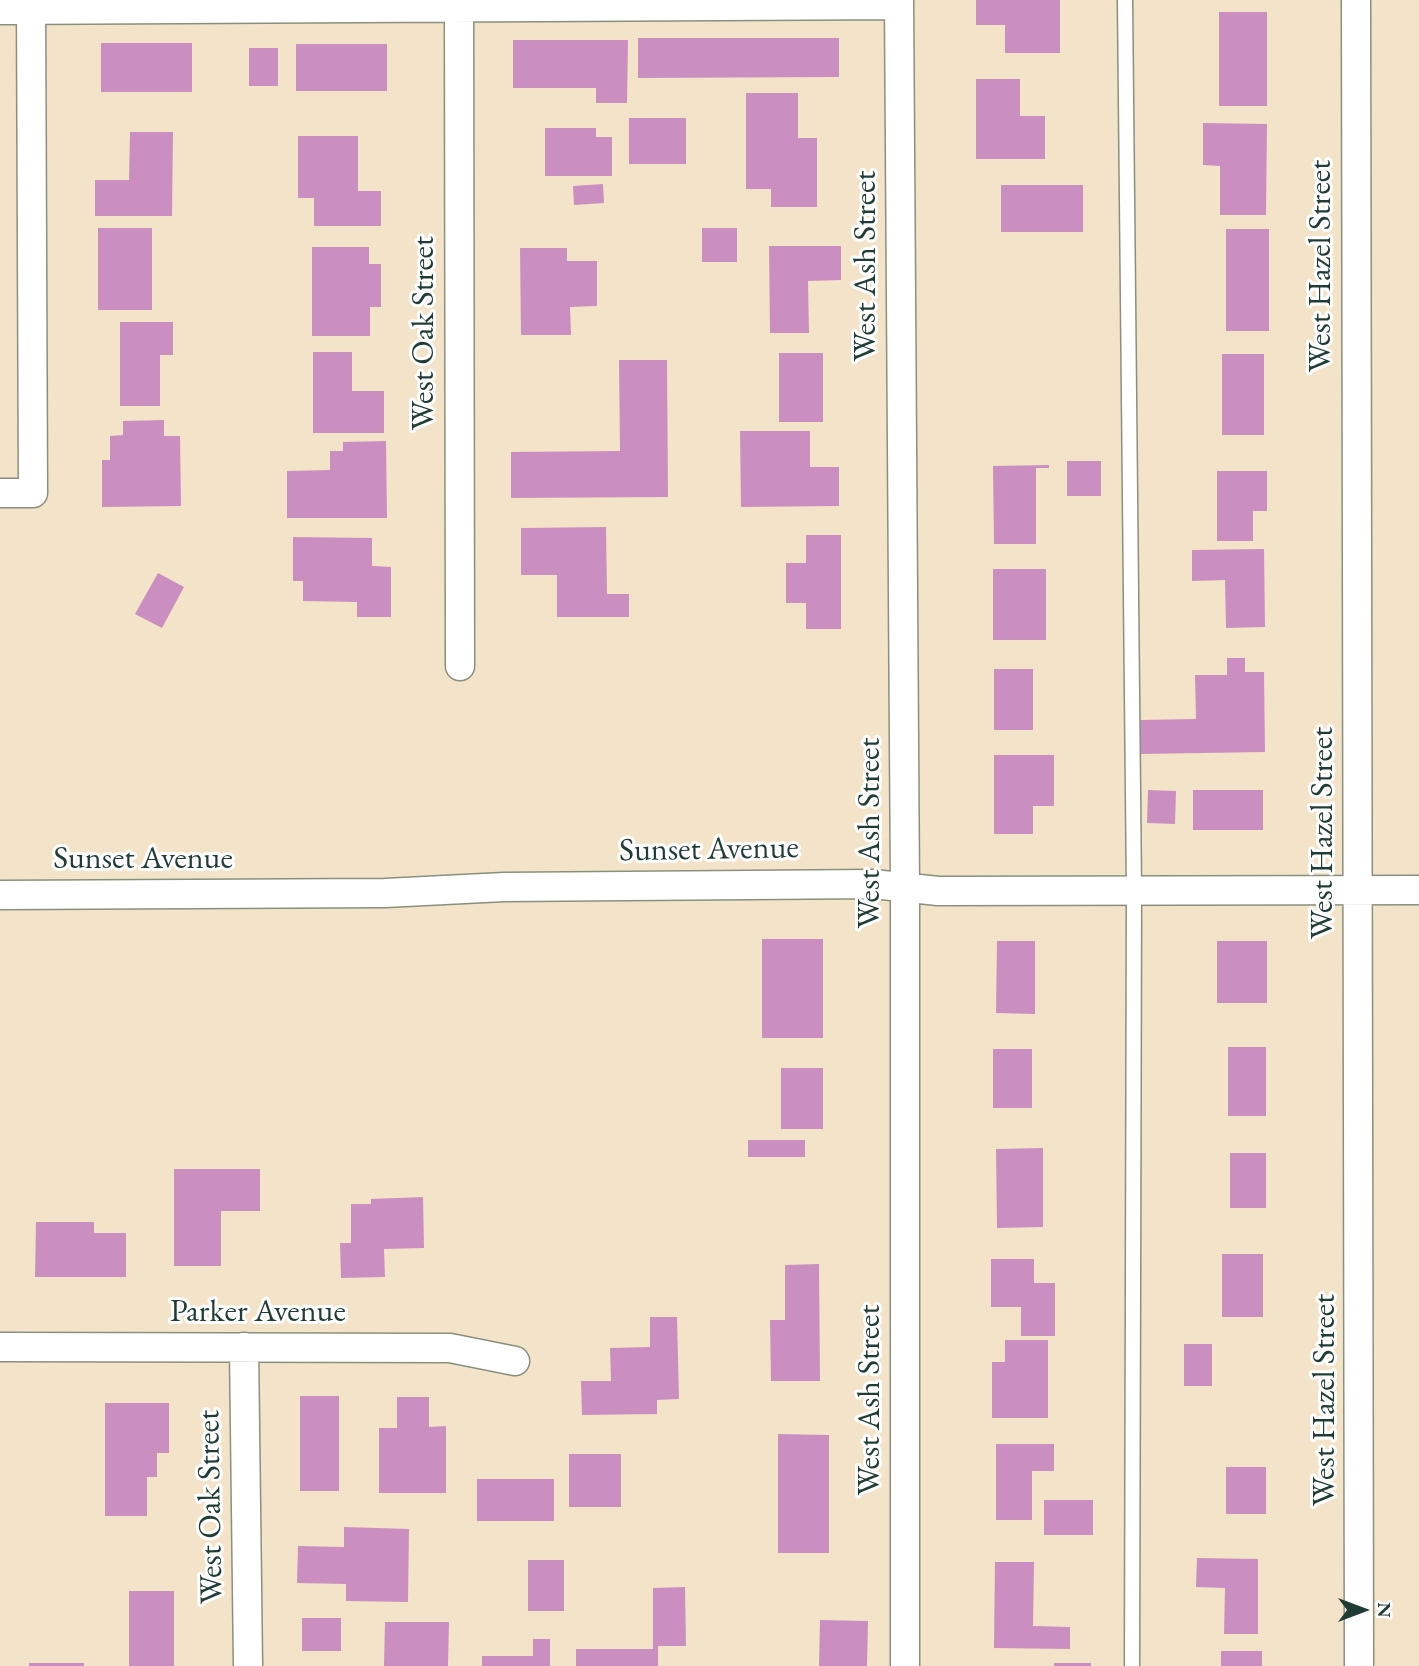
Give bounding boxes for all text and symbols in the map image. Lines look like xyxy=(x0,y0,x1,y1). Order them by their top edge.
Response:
street label: West Hazel Street xyxy=(1302,160,1340,372)
street label: West Ash Street xyxy=(847,170,885,362)
street label: West Oak Street xyxy=(405,236,443,430)
street label: West Hazel Street xyxy=(1304,727,1342,939)
street label: West Ash Street xyxy=(851,737,889,929)
street label: Sunset Avenue xyxy=(619,829,799,871)
street label: Sunset Avenue xyxy=(53,840,233,878)
street label: Parker Avenue xyxy=(170,1293,346,1331)
street label: West Hazel Street xyxy=(1306,1294,1344,1506)
street label: West Ash Street xyxy=(851,1304,889,1496)
street label: West Oak Street xyxy=(190,1410,232,1604)
north arrow xyxy=(1328,1575,1398,1645)
text: N xyxy=(1372,1602,1397,1618)

